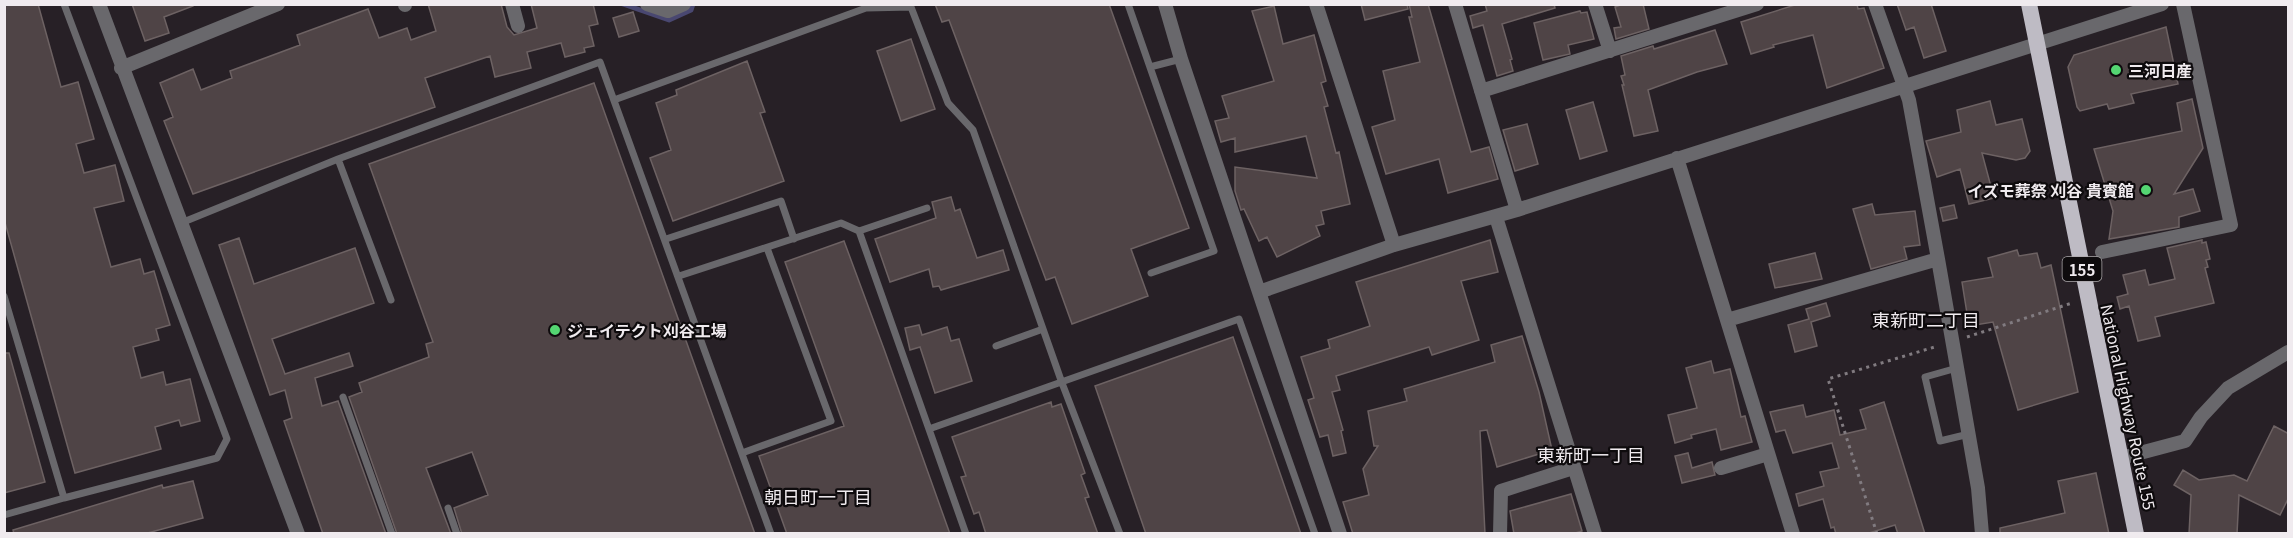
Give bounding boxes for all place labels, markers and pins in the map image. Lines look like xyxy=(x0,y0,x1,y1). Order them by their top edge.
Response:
place label: 三河日産 xyxy=(2128,58,2192,82)
marker: 三河日産 xyxy=(2109,63,2123,77)
place label: イズモ葬祭 刈谷 貴賓館 xyxy=(1967,178,2134,202)
marker: イズモ葬祭 刈谷 貴賓館 xyxy=(2139,183,2153,197)
place label: ジェイテクト刈谷工場 xyxy=(567,318,727,342)
marker: ジェイテクト刈谷工場 xyxy=(548,323,562,337)

